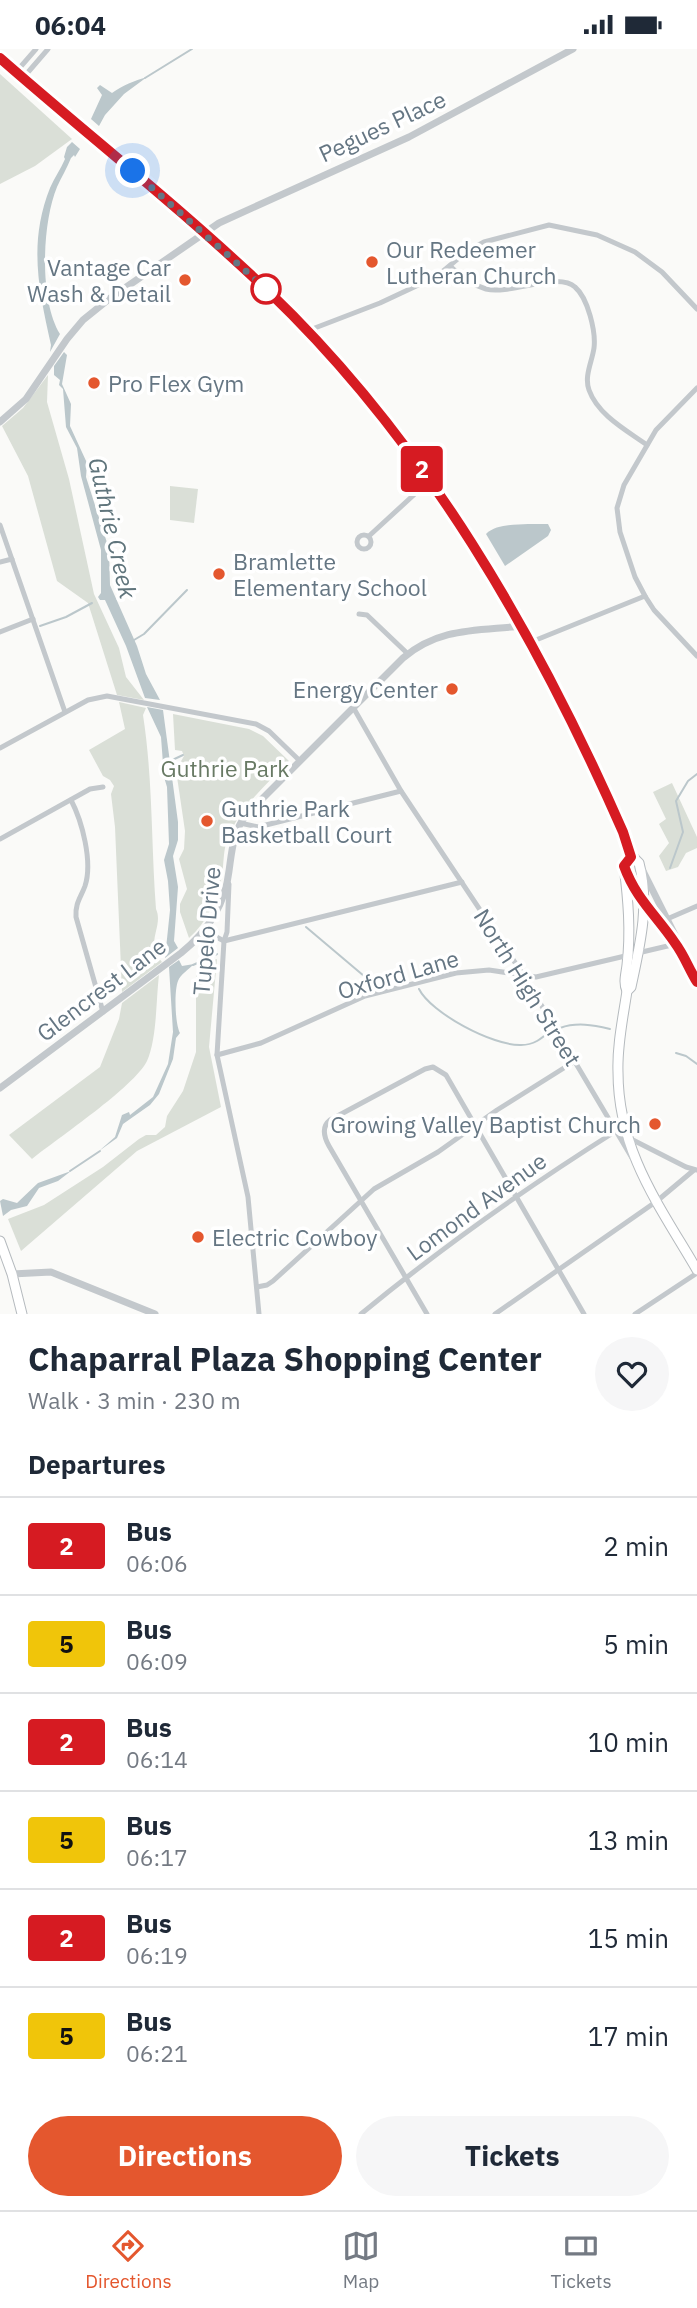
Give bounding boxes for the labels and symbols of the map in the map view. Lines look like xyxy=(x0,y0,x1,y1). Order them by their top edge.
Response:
street label: Pegues Place xyxy=(314,83,450,169)
your location xyxy=(115,153,150,188)
place label: Our Redeemer Lutheran Church xyxy=(386,234,557,290)
place label: Vantage Car Wash & Detail xyxy=(27,252,172,308)
marker: Our Redeemer Lutheran Church xyxy=(364,254,380,270)
marker: Vantage Car Wash & Detail xyxy=(177,272,193,288)
unlabelled marker xyxy=(251,274,281,304)
place label: Pro Flex Gym xyxy=(108,368,244,398)
marker: Pro Flex Gym xyxy=(86,375,102,391)
line badge: 2 xyxy=(399,446,445,492)
water label: Guthrie Creek xyxy=(81,454,145,602)
place label: Bramlette Elementary School xyxy=(233,546,427,602)
marker: Bramlette Elementary School xyxy=(211,566,227,582)
place label: Energy Center xyxy=(293,674,439,704)
marker: Energy Center xyxy=(444,681,460,697)
park label: Guthrie Park xyxy=(161,753,289,783)
place label: Guthrie Park Basketball Court xyxy=(221,793,392,849)
marker: Guthrie Park Basketball Court xyxy=(199,813,215,829)
street label: Tupelo Drive xyxy=(185,865,227,997)
street label: North High Street xyxy=(468,903,588,1071)
street label: Glencrest Lane xyxy=(30,931,172,1047)
street label: Oxford Lane xyxy=(334,942,462,1006)
place label: Growing Valley Baptist Church xyxy=(330,1109,641,1139)
marker: Growing Valley Baptist Church xyxy=(647,1116,663,1132)
street label: Lomond Avenue xyxy=(400,1145,552,1267)
place label: Electric Cowboy xyxy=(212,1222,378,1252)
marker: Electric Cowboy xyxy=(190,1229,206,1245)

